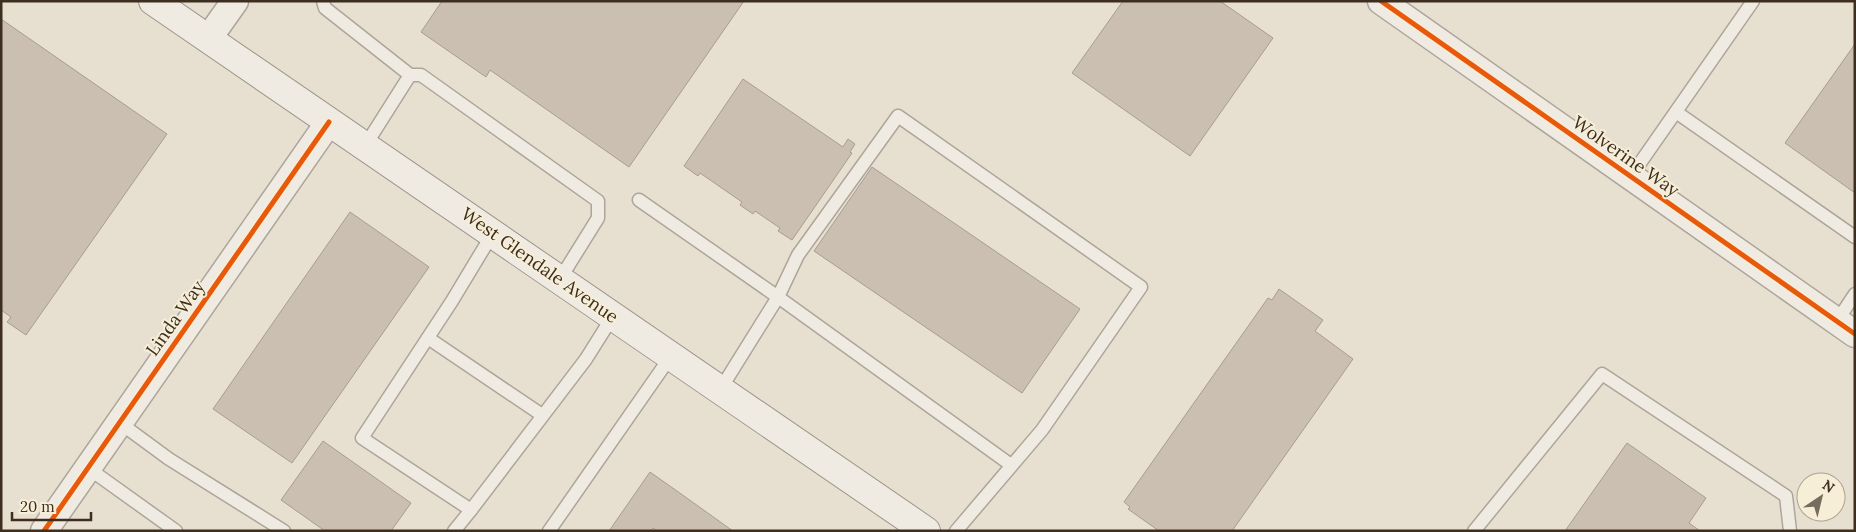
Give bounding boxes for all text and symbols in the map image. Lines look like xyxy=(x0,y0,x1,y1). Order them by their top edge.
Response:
street label: Wolverine Way xyxy=(1568,111,1684,202)
street label: West Glendale Avenue xyxy=(457,202,623,328)
street label: Linda Way xyxy=(141,275,210,360)
north arrow xyxy=(1796,472,1846,522)
text: N xyxy=(1819,476,1838,497)
scale bar xyxy=(12,490,91,522)
text: 20 m xyxy=(20,497,55,516)

